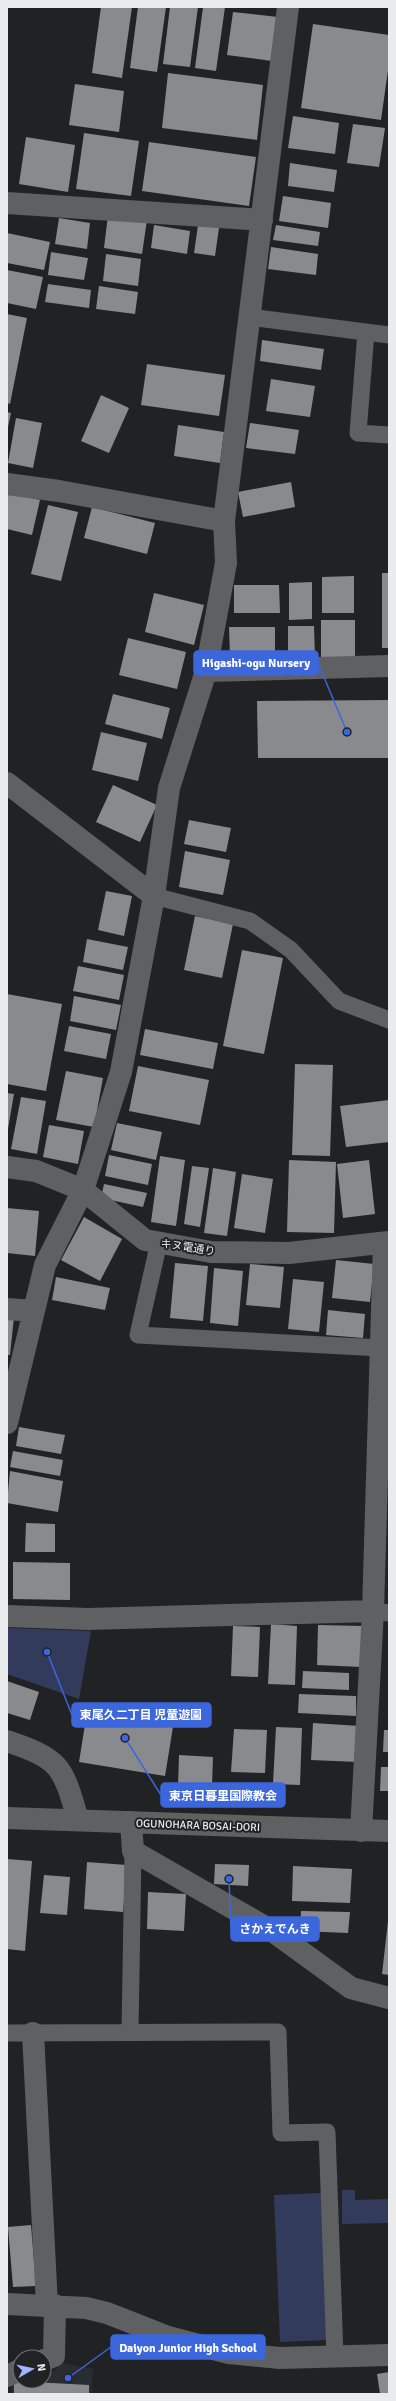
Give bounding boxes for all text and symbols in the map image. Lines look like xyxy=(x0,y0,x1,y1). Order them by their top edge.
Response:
callout: Higashi-ogu Nursery xyxy=(194,651,318,675)
text: Higashi-ogu Nursery xyxy=(202,656,310,671)
street label: キヌ電通り xyxy=(160,1237,216,1258)
callout: 東尾久二丁目 児童遊園 xyxy=(72,1703,211,1727)
text: 東尾久二丁目 児童遊園 xyxy=(80,1708,202,1723)
callout: 東京日暮里国際教会 xyxy=(161,1783,285,1807)
text: 東京日暮里国際教会 xyxy=(169,1789,277,1804)
street label: OGUNOHARA BOSAI-DORI xyxy=(136,1817,260,1834)
callout: さかえでんき xyxy=(231,1917,319,1941)
text: さかえでんき xyxy=(239,1922,311,1937)
callout: Daiyon Junior High School xyxy=(111,2335,265,2359)
text: Daiyon Junior High School xyxy=(119,2341,257,2356)
north arrow xyxy=(12,2349,52,2389)
text: N xyxy=(34,2363,48,2372)

